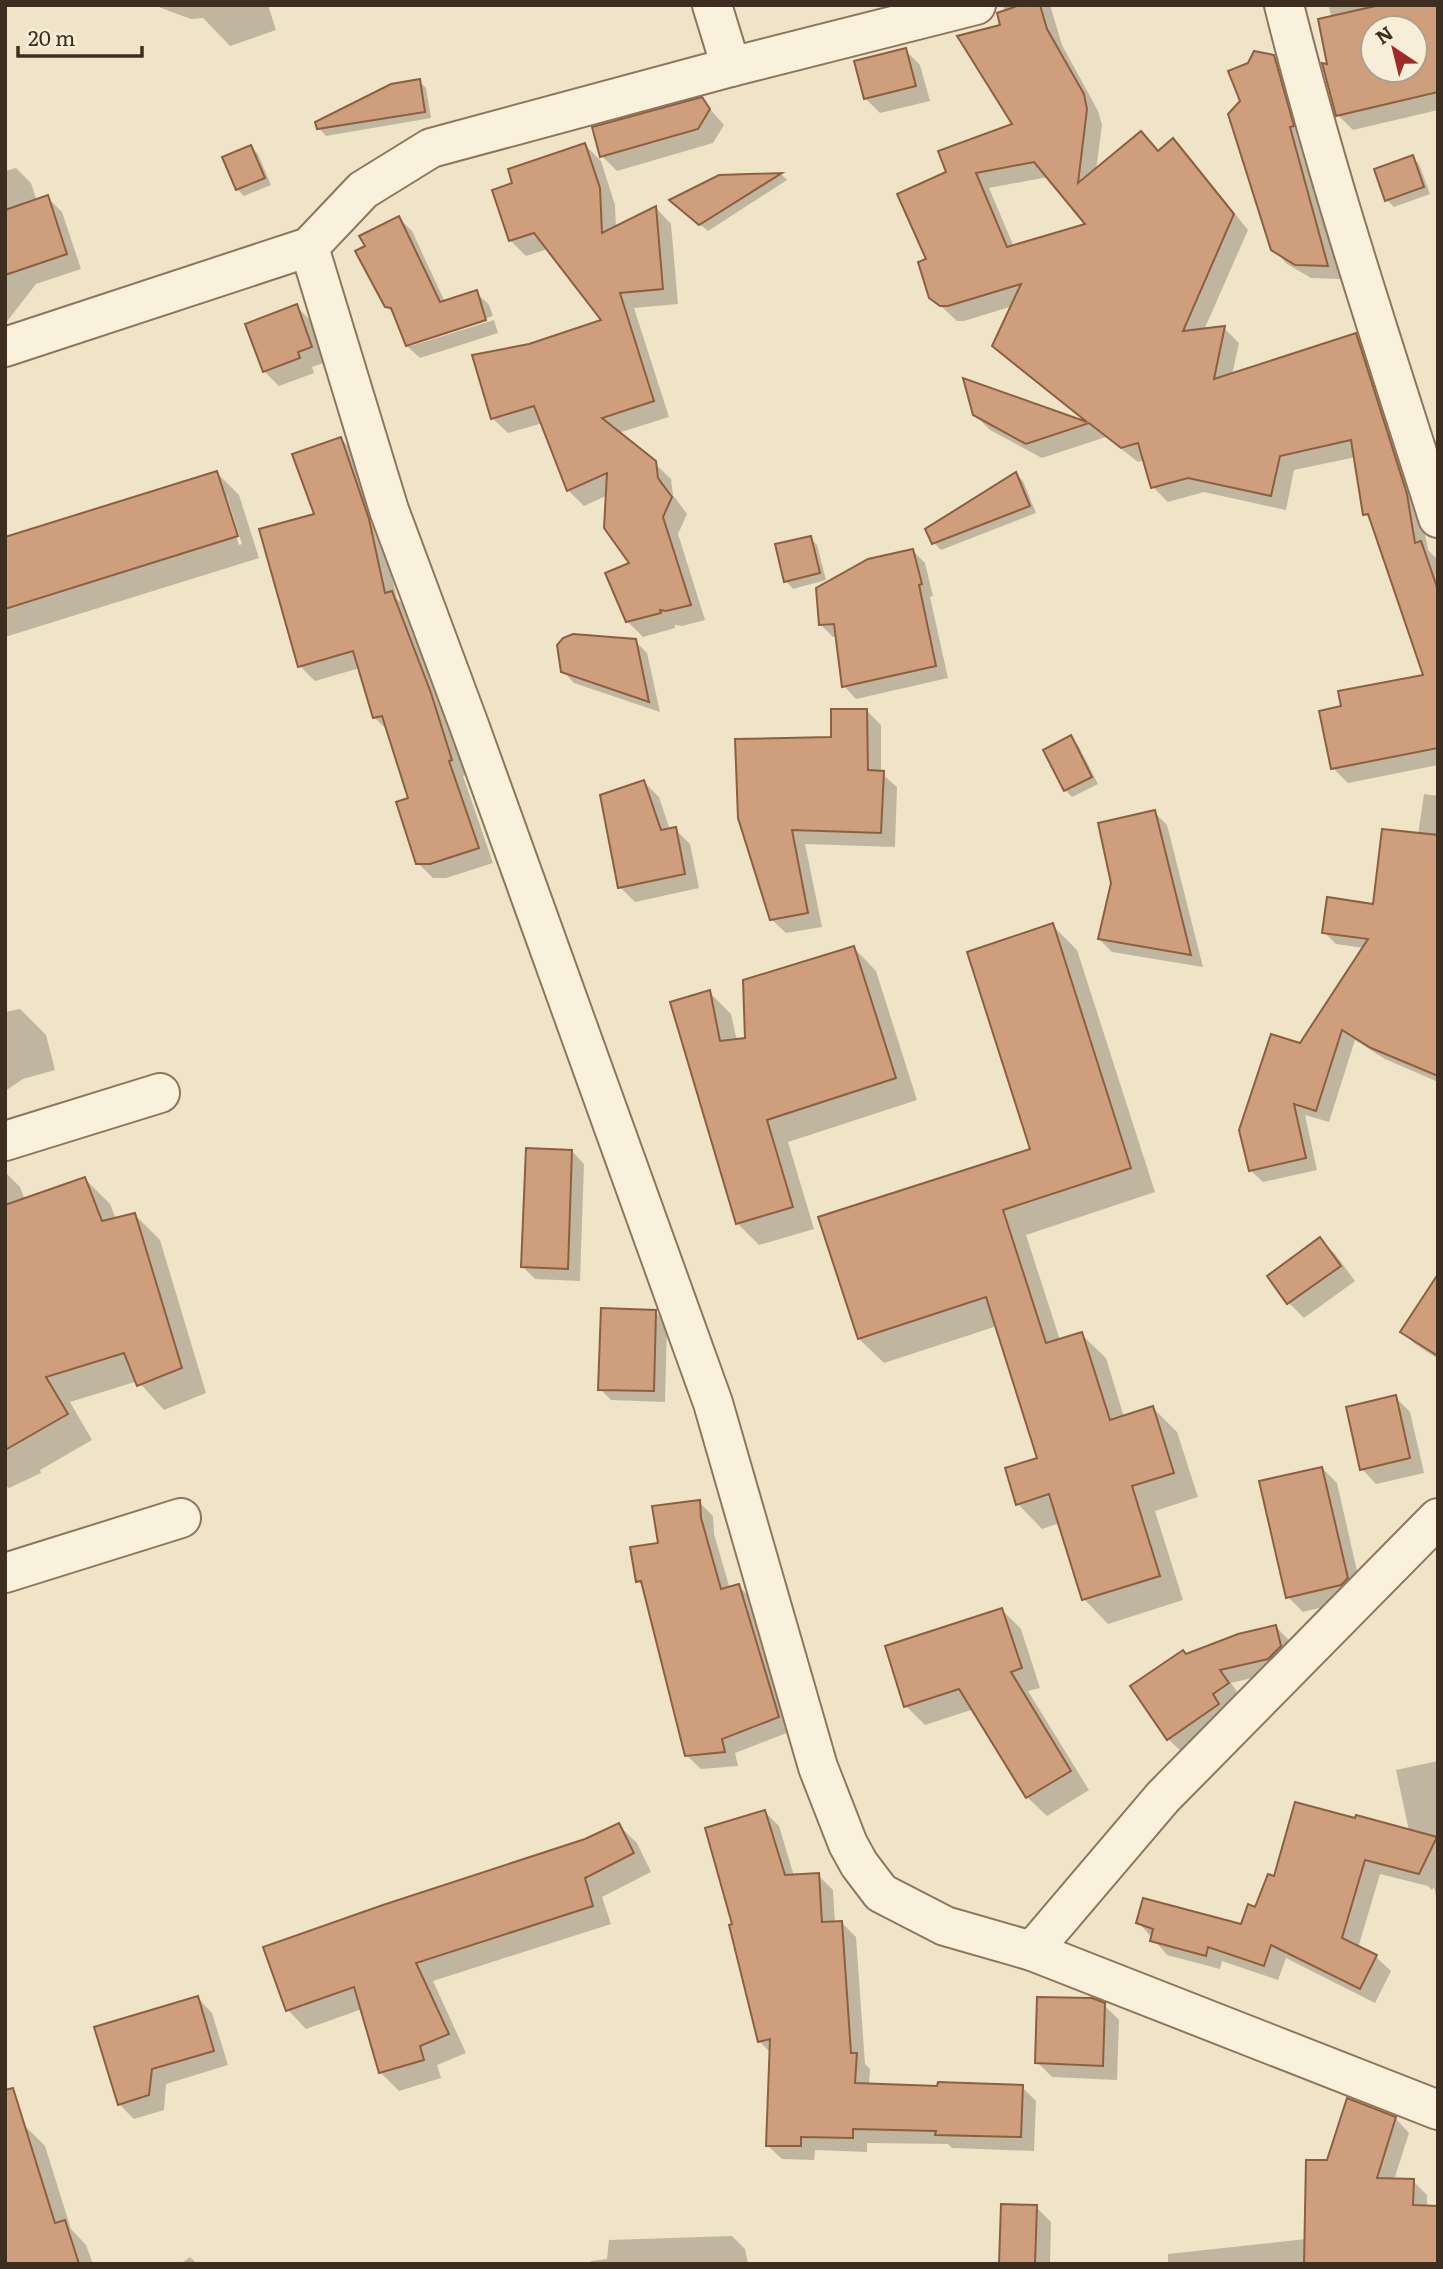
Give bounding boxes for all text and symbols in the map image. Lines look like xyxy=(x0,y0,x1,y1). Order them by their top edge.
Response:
scale bar xyxy=(18,14,142,58)
north arrow xyxy=(1359,14,1429,84)
text: N xyxy=(1369,18,1398,50)
text: 20 m xyxy=(28,21,75,52)

